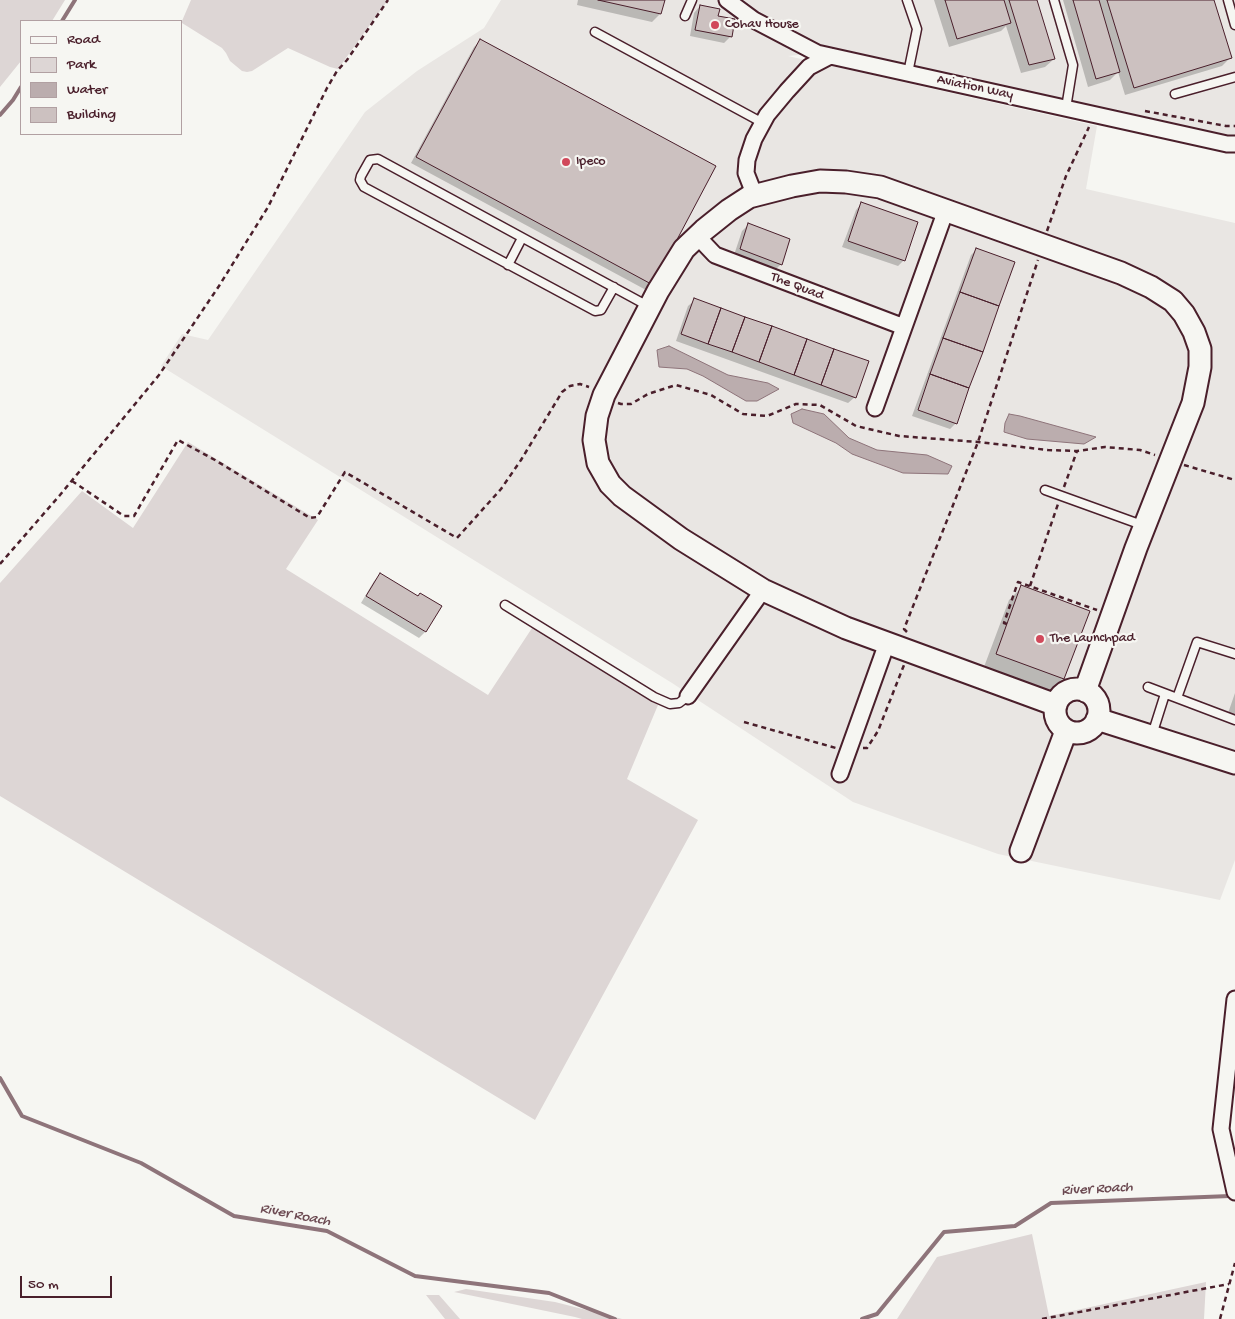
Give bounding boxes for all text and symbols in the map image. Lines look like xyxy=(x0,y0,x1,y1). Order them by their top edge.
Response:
place label: Cohav House xyxy=(725,17,799,33)
marker: Cohav House xyxy=(709,19,721,31)
legend xyxy=(20,20,182,135)
text: Road xyxy=(67,31,100,49)
text: Park xyxy=(67,56,96,74)
street label: Aviation Way xyxy=(935,72,1015,104)
text: Water xyxy=(67,81,107,99)
text: Building xyxy=(67,106,116,124)
place label: Ipeco xyxy=(576,154,606,170)
marker: Ipeco xyxy=(560,156,572,168)
street label: The Quad xyxy=(768,269,826,305)
place label: The Launchpad xyxy=(1050,631,1135,647)
marker: The Launchpad xyxy=(1034,633,1046,645)
water label: River Roach xyxy=(1061,1179,1133,1201)
water label: River Roach xyxy=(258,1200,332,1232)
scale bar xyxy=(22,1266,115,1298)
text: 50 m xyxy=(28,1276,59,1294)

